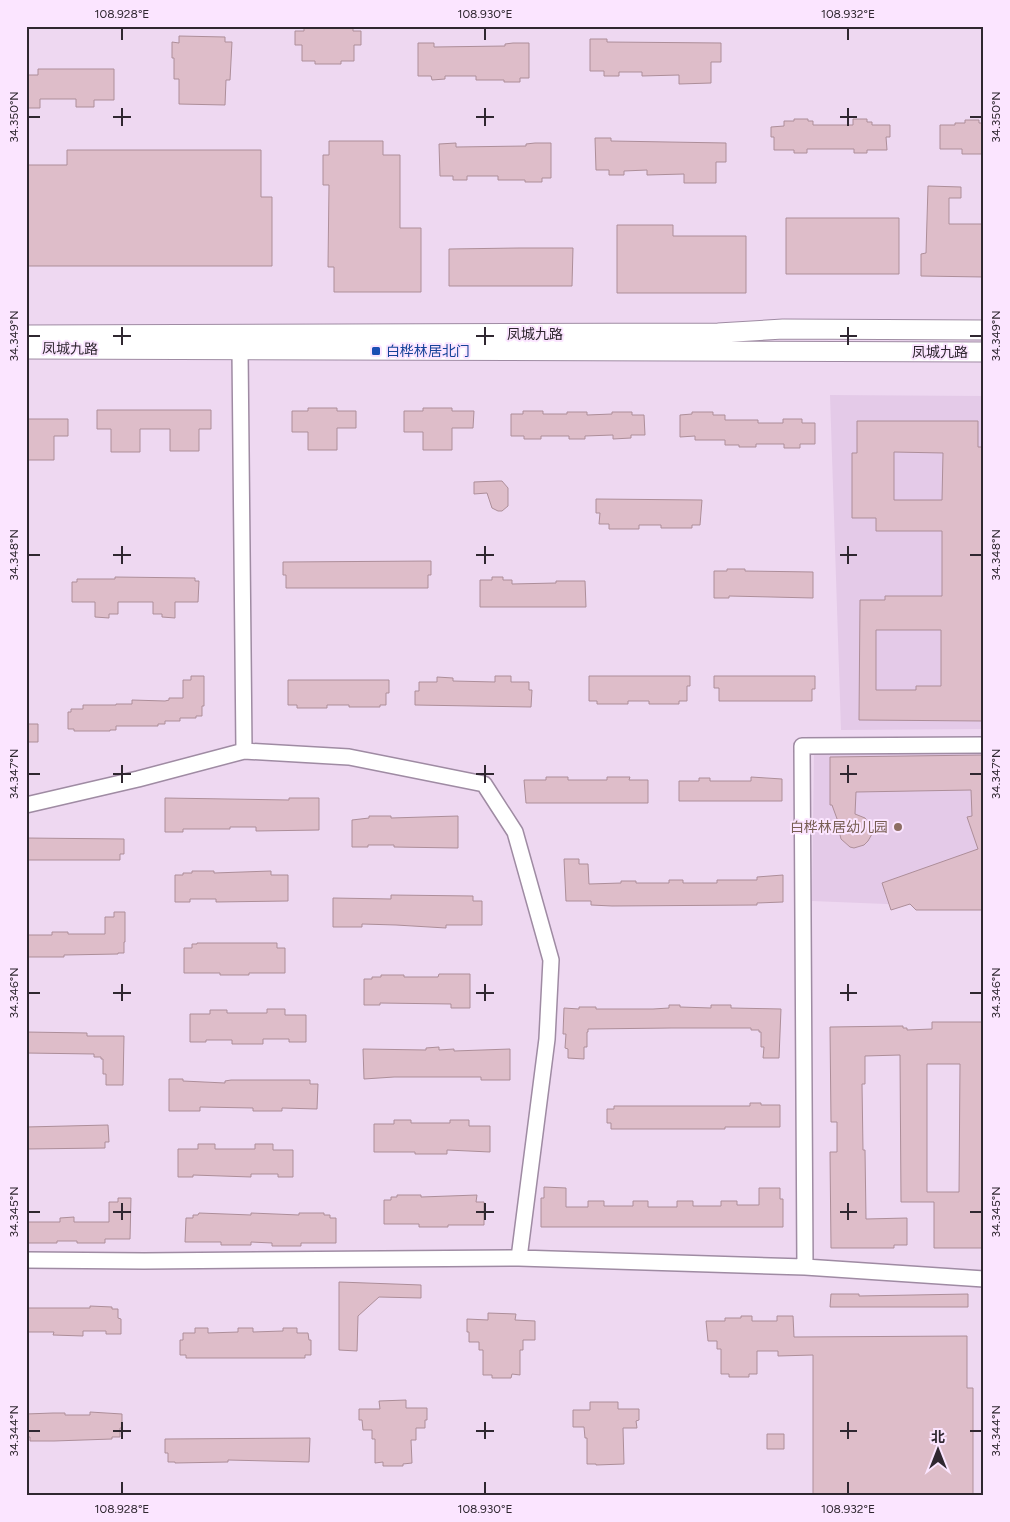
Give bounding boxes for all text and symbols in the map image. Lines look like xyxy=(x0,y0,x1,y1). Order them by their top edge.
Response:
text: 108.928°E xyxy=(95,7,149,21)
text: 108.930°E xyxy=(457,7,513,21)
text: 108.932°E xyxy=(821,7,875,21)
text: 34.350°N xyxy=(7,91,21,143)
text: 34.350°N xyxy=(989,91,1003,143)
text: 34.349°N xyxy=(7,311,21,361)
text: 34.349°N xyxy=(989,311,1003,361)
street label: 凤城九路 xyxy=(507,326,563,343)
street label: 凤城九路 xyxy=(42,340,98,358)
place label: 白桦林居北门 xyxy=(386,343,470,360)
street label: 凤城九路 xyxy=(912,344,968,361)
marker: 白桦林居北门 xyxy=(370,345,382,357)
text: 34.348°N xyxy=(7,529,21,581)
text: 34.348°N xyxy=(989,529,1003,581)
text: 34.347°N xyxy=(7,749,21,799)
text: 34.347°N xyxy=(989,749,1003,799)
place label: 白桦林居幼儿园 xyxy=(790,819,888,836)
marker: 白桦林居幼儿园 xyxy=(892,821,904,833)
text: 34.346°N xyxy=(7,968,21,1018)
text: 34.346°N xyxy=(989,968,1003,1018)
text: 34.345°N xyxy=(7,1186,21,1238)
text: 34.345°N xyxy=(989,1186,1003,1238)
text: 34.344°N xyxy=(7,1405,21,1457)
text: 34.344°N xyxy=(989,1405,1003,1457)
north arrow xyxy=(912,1424,962,1474)
text: 北 xyxy=(931,1429,945,1446)
text: 108.928°E xyxy=(95,1502,149,1516)
text: 108.930°E xyxy=(457,1502,513,1516)
text: 108.932°E xyxy=(821,1502,875,1516)

